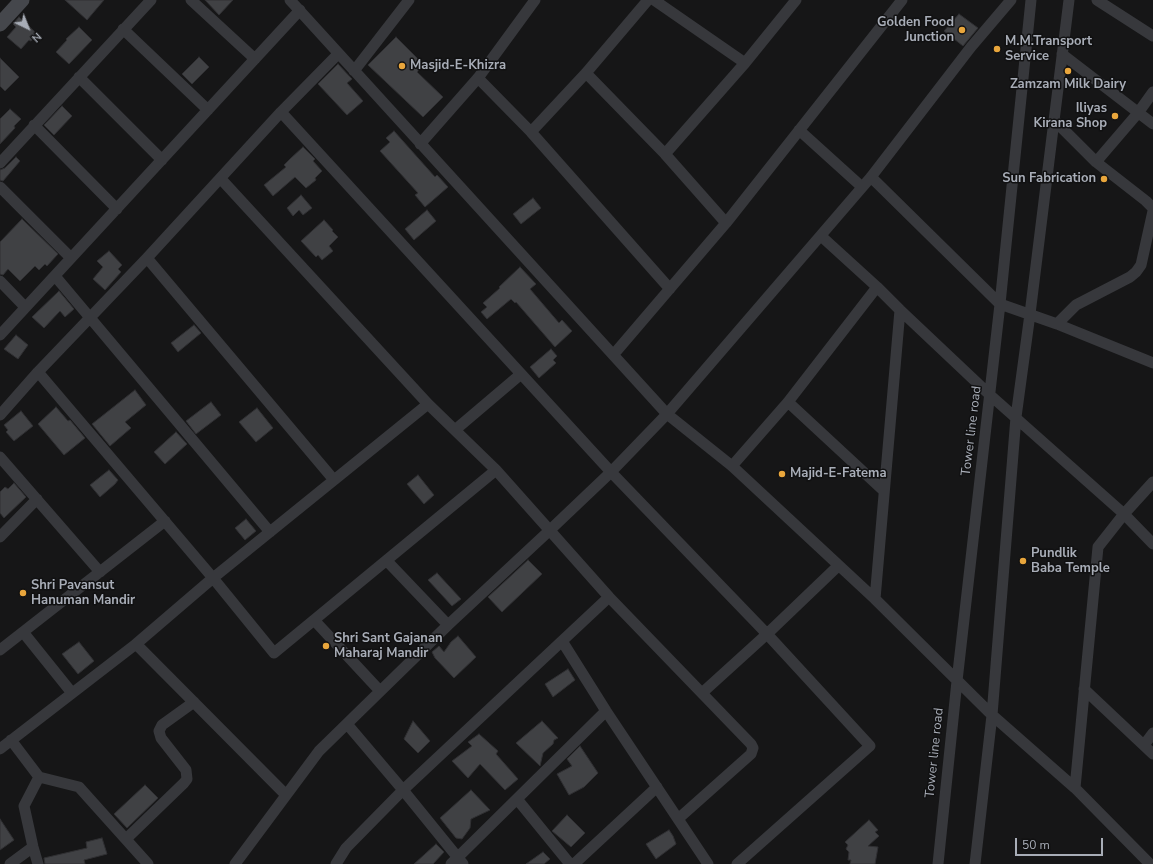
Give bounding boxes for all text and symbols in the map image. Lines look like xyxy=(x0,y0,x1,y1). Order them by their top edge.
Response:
north arrow xyxy=(8,8,48,48)
place label: Golden Food Junction xyxy=(877,15,954,46)
marker: Golden Food Junction xyxy=(957,25,967,35)
text: N xyxy=(28,29,45,45)
place label: M.M.Transport Service xyxy=(1005,34,1092,65)
marker: M.M.Transport Service xyxy=(992,44,1002,54)
place label: Masjid-E-Khizra xyxy=(410,58,506,74)
marker: Masjid-E-Khizra xyxy=(397,61,407,71)
marker: Zamzam Milk Dairy xyxy=(1063,66,1073,76)
place label: Zamzam Milk Dairy xyxy=(1010,77,1126,93)
place label: Iliyas Kirana Shop xyxy=(1034,101,1107,132)
marker: Iliyas Kirana Shop xyxy=(1110,111,1120,121)
place label: Sun Fabrication xyxy=(1002,171,1096,187)
marker: Sun Fabrication xyxy=(1099,174,1109,184)
street label: Tower line road xyxy=(959,385,985,477)
place label: Majid-E-Fatema xyxy=(790,466,887,482)
marker: Majid-E-Fatema xyxy=(777,469,787,479)
place label: Pundlik Baba Temple xyxy=(1031,546,1110,577)
marker: Pundlik Baba Temple xyxy=(1018,556,1028,566)
place label: Shri Pavansut Hanuman Mandir xyxy=(31,578,135,609)
marker: Shri Pavansut Hanuman Mandir xyxy=(18,588,28,598)
place label: Shri Sant Gajanan Maharaj Mandir xyxy=(334,631,443,662)
marker: Shri Sant Gajanan Maharaj Mandir xyxy=(321,641,331,651)
street label: Tower line road xyxy=(923,707,947,799)
scale bar xyxy=(1017,830,1105,856)
text: 50 m xyxy=(1022,837,1050,853)

